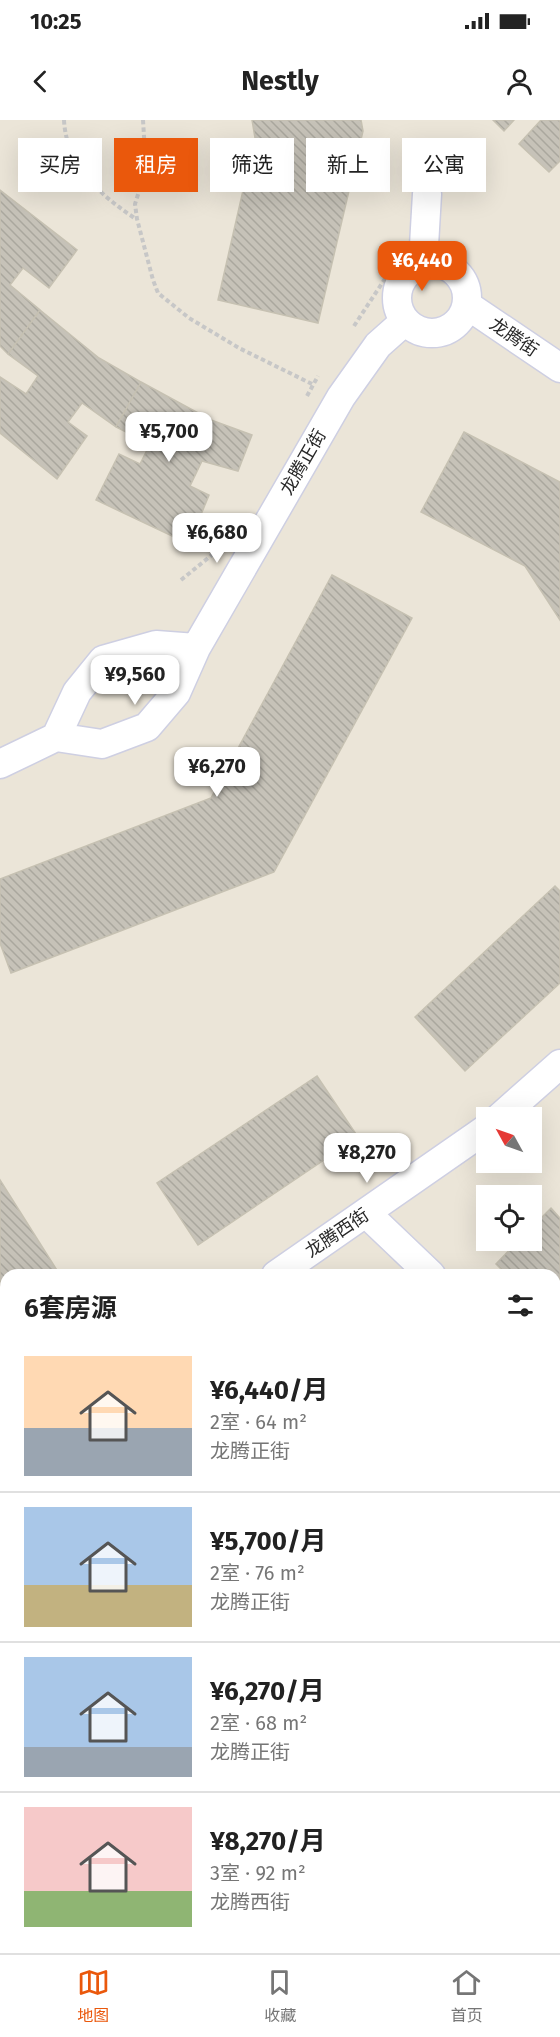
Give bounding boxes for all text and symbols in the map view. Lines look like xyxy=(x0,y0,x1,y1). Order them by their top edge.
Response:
text: 10:25 xyxy=(30,8,82,35)
icon: back xyxy=(24,65,57,98)
text: Nestly xyxy=(241,65,319,97)
icon: person xyxy=(503,65,536,98)
chip: 买房 xyxy=(18,138,102,192)
chip: 租房 xyxy=(114,138,198,192)
chip: 筛选 xyxy=(210,138,294,192)
chip: 新上 xyxy=(306,138,390,192)
chip: 公寓 xyxy=(402,138,486,192)
pin: ¥6,440 xyxy=(373,241,471,292)
text: ¥6,440 xyxy=(392,248,452,272)
street label: 龙腾街 xyxy=(485,313,543,361)
pin: ¥5,700 xyxy=(120,412,218,463)
text: ¥5,700 xyxy=(139,419,199,443)
street label: 龙腾正街 xyxy=(275,425,331,499)
pin: ¥6,680 xyxy=(168,513,266,564)
text: ¥6,680 xyxy=(186,520,248,544)
pin: ¥9,560 xyxy=(86,655,184,706)
text: ¥9,560 xyxy=(105,662,165,686)
pin: ¥6,270 xyxy=(168,747,266,798)
text: ¥6,270 xyxy=(188,754,246,778)
north arrow xyxy=(476,1107,542,1173)
map controls xyxy=(476,1107,542,1251)
pin: ¥8,270 xyxy=(318,1133,416,1184)
text: ¥8,270 xyxy=(338,1140,396,1164)
button: locate xyxy=(476,1185,542,1251)
street label: 龙腾西街 xyxy=(301,1204,373,1262)
icon: filters xyxy=(504,1289,537,1322)
text: 6套房源 xyxy=(24,1293,117,1324)
text: ¥6,440/月 xyxy=(210,1375,328,1406)
icon: home xyxy=(72,1380,144,1452)
text: 2室 · 64 m² xyxy=(210,1410,307,1434)
text: 龙腾正街 xyxy=(210,1439,290,1463)
text: ¥5,700/月 xyxy=(210,1526,327,1557)
icon: home xyxy=(72,1531,144,1603)
text: 2室 · 76 m² xyxy=(210,1561,305,1585)
text: 龙腾正街 xyxy=(210,1590,290,1614)
text: ¥6,270/月 xyxy=(210,1676,325,1707)
icon: home xyxy=(72,1681,144,1753)
text: 2室 · 68 m² xyxy=(210,1711,307,1735)
text: 龙腾正街 xyxy=(210,1740,290,1764)
text: ¥8,270/月 xyxy=(210,1826,326,1857)
icon: home xyxy=(72,1831,144,1903)
text: 3室 · 92 m² xyxy=(210,1861,306,1885)
text: 龙腾西街 xyxy=(210,1890,290,1914)
tab: 地图 xyxy=(77,1966,110,2026)
tab: 收藏 xyxy=(263,1966,296,2026)
tab: 首页 xyxy=(450,1966,483,2026)

